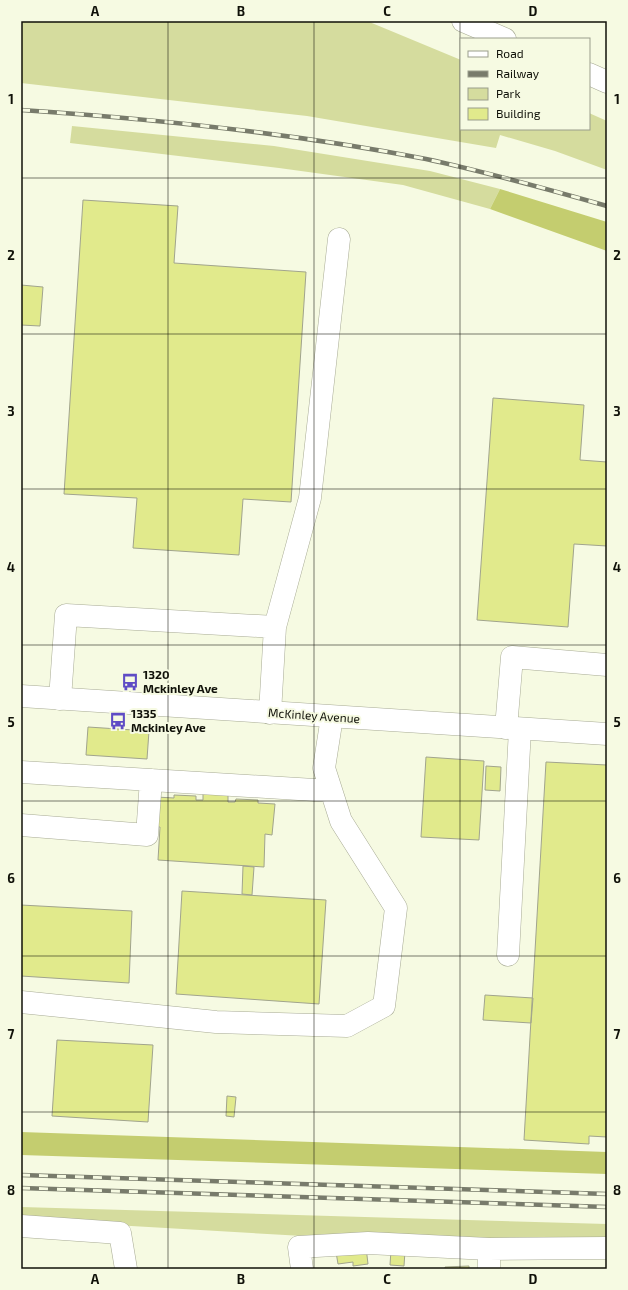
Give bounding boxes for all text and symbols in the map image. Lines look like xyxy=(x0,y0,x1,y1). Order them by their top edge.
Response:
text: A xyxy=(91,3,100,19)
text: B xyxy=(237,3,245,19)
text: C xyxy=(383,3,391,19)
text: D xyxy=(529,3,538,19)
legend xyxy=(460,38,590,130)
text: Road xyxy=(496,46,524,60)
text: Railway xyxy=(496,66,540,80)
text: Park xyxy=(496,86,521,100)
text: 1 xyxy=(8,91,14,107)
text: 1 xyxy=(614,91,620,107)
text: Building xyxy=(496,106,541,120)
text: 2 xyxy=(7,247,15,263)
text: 2 xyxy=(613,247,621,263)
text: 3 xyxy=(7,403,15,419)
text: 3 xyxy=(613,403,621,419)
text: 4 xyxy=(7,559,15,575)
text: 4 xyxy=(613,559,621,575)
place label: 1320 Mckinley Ave xyxy=(143,667,218,696)
bus stop icon: 1320 Mckinley Ave xyxy=(120,672,140,692)
street label: McKinley Avenue xyxy=(268,705,360,725)
place label: 1335 Mckinley Ave xyxy=(131,706,206,735)
bus stop icon: 1335 Mckinley Ave xyxy=(108,711,128,731)
text: 5 xyxy=(7,714,15,730)
text: 5 xyxy=(613,714,621,730)
text: 6 xyxy=(7,870,15,886)
text: 6 xyxy=(613,870,621,886)
text: 7 xyxy=(8,1026,15,1042)
text: 7 xyxy=(614,1026,621,1042)
text: 8 xyxy=(7,1182,15,1198)
text: 8 xyxy=(613,1182,621,1198)
text: A xyxy=(91,1271,100,1287)
text: B xyxy=(237,1271,245,1287)
text: C xyxy=(383,1271,391,1287)
text: D xyxy=(529,1271,538,1287)

